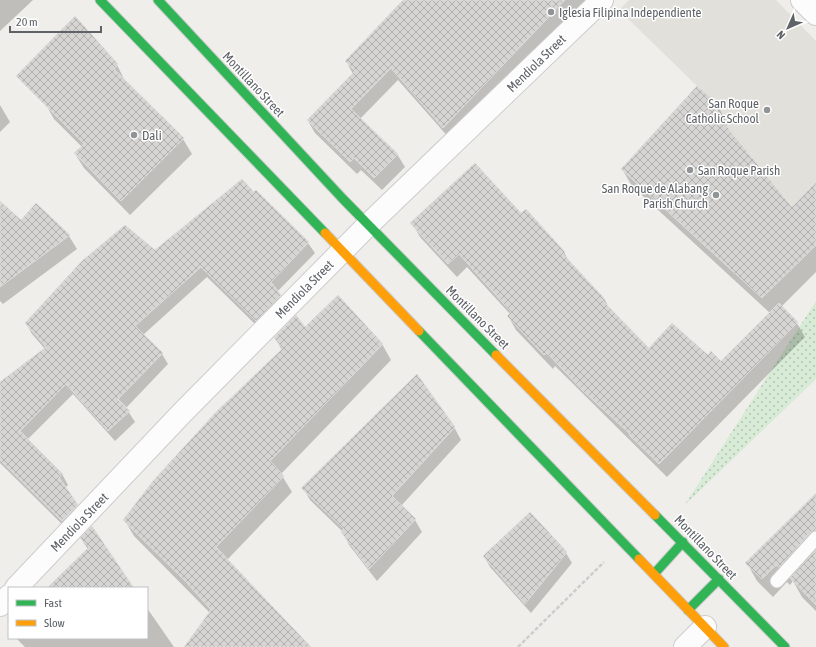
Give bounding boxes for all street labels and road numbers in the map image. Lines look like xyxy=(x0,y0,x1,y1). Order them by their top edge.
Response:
street label: Mendiola Street xyxy=(504,31,569,95)
street label: Montillano Street xyxy=(220,49,288,120)
street label: Mendiola Street xyxy=(272,257,337,322)
street label: Montillano Street xyxy=(443,283,513,352)
street label: Mendiola Street xyxy=(48,490,111,555)
street label: Montillano Street xyxy=(671,512,740,583)

